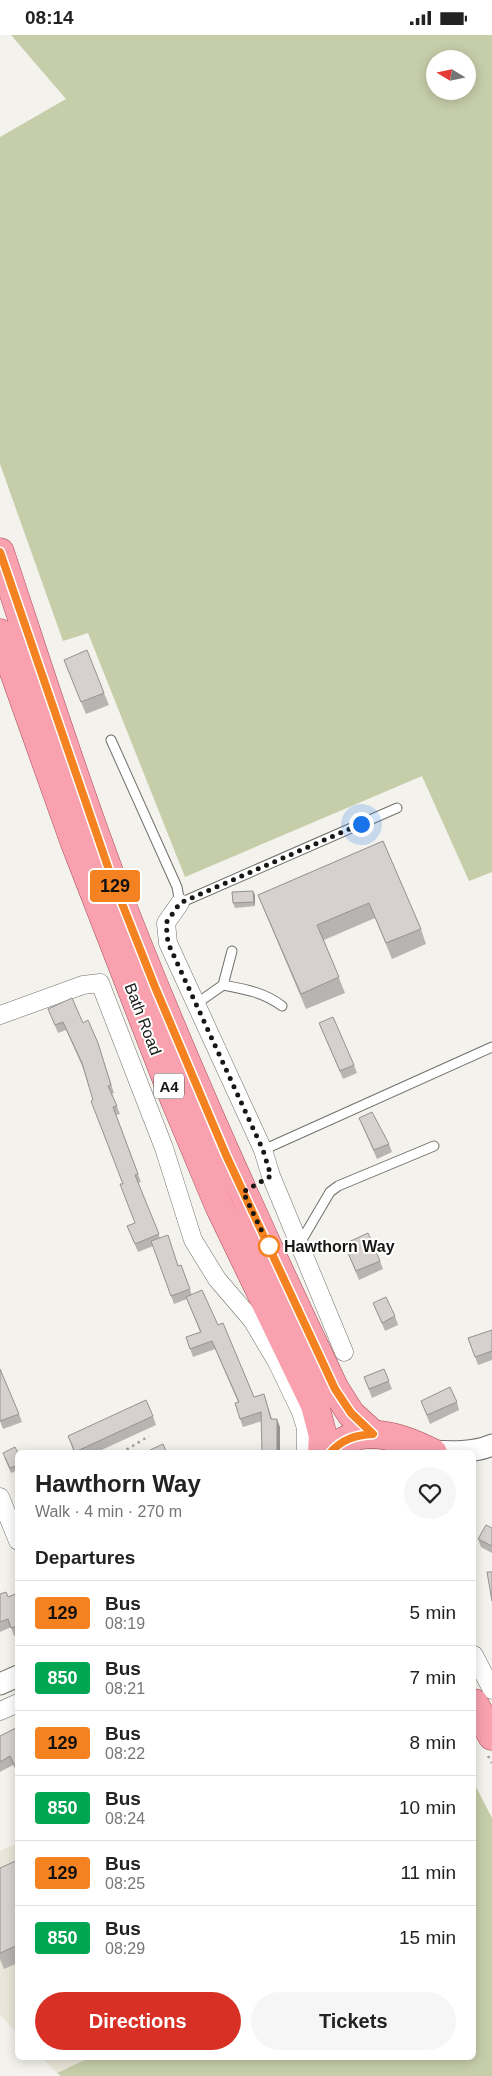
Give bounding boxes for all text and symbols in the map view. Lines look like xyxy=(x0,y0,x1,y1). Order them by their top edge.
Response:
text: 08:14 xyxy=(25,7,74,28)
north arrow xyxy=(426,50,476,100)
map controls xyxy=(426,50,476,100)
your location xyxy=(349,812,374,837)
line badge: 129 xyxy=(86,870,144,902)
text: 129 xyxy=(100,876,130,896)
street label: Bath Road xyxy=(122,981,164,1057)
road number: A4 xyxy=(154,1073,184,1099)
marker: Hawthorn Way xyxy=(258,1235,280,1257)
place label: Hawthorn Way xyxy=(284,1238,395,1255)
button: heart xyxy=(404,1467,456,1519)
text: Hawthorn Way xyxy=(35,1470,201,1497)
text: Walk · 4 min · 270 m xyxy=(35,1503,182,1520)
text: Departures xyxy=(35,1547,135,1568)
text: Bus xyxy=(105,1593,141,1614)
text: 5 min xyxy=(410,1602,456,1623)
text: 129 xyxy=(47,1603,78,1623)
text: 08:19 xyxy=(105,1615,145,1632)
text: Bus xyxy=(105,1658,141,1679)
text: 7 min xyxy=(410,1667,456,1688)
text: 850 xyxy=(47,1668,78,1688)
text: 08:21 xyxy=(105,1680,145,1697)
text: Bus xyxy=(105,1723,141,1744)
text: 8 min xyxy=(410,1732,456,1753)
text: 129 xyxy=(47,1733,78,1753)
text: 08:22 xyxy=(105,1745,145,1762)
text: Bus xyxy=(105,1788,141,1809)
text: 10 min xyxy=(399,1797,456,1818)
text: 850 xyxy=(47,1798,78,1818)
text: 08:24 xyxy=(105,1810,145,1827)
text: Bus xyxy=(105,1853,141,1874)
text: 11 min xyxy=(400,1862,456,1883)
text: 129 xyxy=(47,1863,78,1883)
text: 08:25 xyxy=(105,1875,145,1892)
text: Bus xyxy=(105,1918,141,1939)
text: 15 min xyxy=(399,1927,456,1948)
text: 850 xyxy=(47,1928,78,1948)
text: 08:29 xyxy=(105,1940,145,1957)
button: Directions xyxy=(35,1992,241,2050)
button: Tickets xyxy=(251,1992,456,2050)

